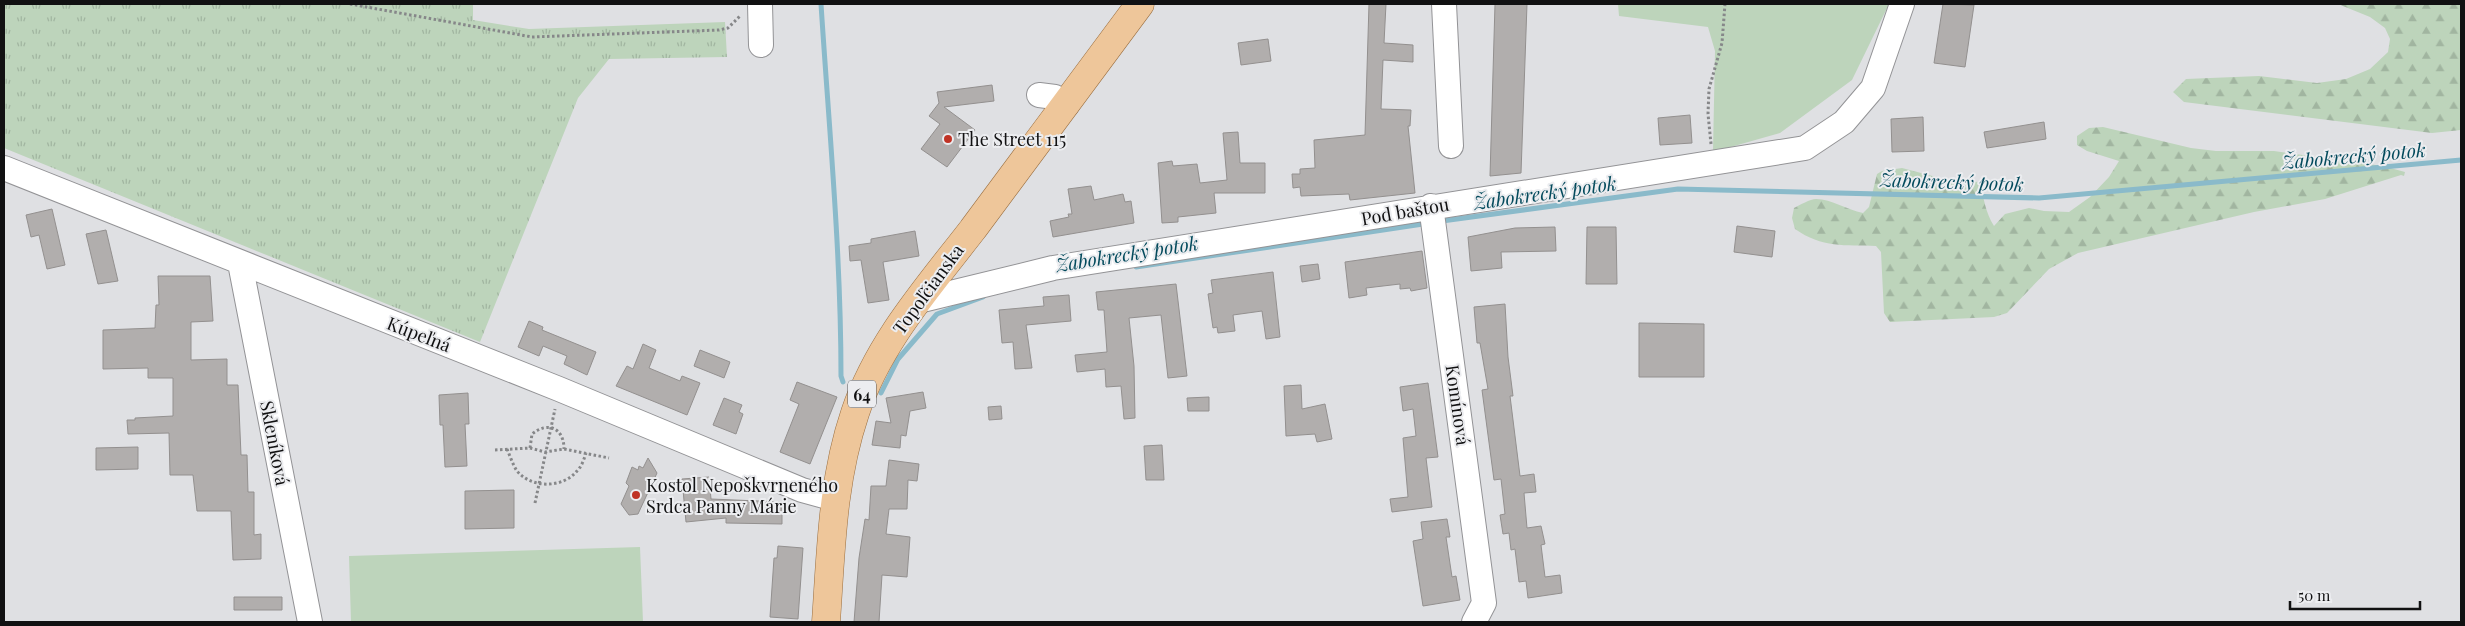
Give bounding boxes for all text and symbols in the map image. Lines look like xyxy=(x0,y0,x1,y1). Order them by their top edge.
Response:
place label: The Street 115 xyxy=(958,127,1066,151)
marker: The Street 115 xyxy=(942,133,954,145)
water label: Žabokrecký potok xyxy=(2280,136,2427,174)
water label: Žabokrecký potok xyxy=(1879,165,2024,197)
water label: Žabokrecký potok xyxy=(1471,169,1618,215)
street label: Pod baštou xyxy=(1359,191,1451,231)
water label: Žabokrecký potok xyxy=(1053,229,1200,277)
street label: Topoľčianska xyxy=(887,239,969,339)
street label: Kúpeľná xyxy=(384,311,454,357)
street label: Komínová xyxy=(1440,363,1476,447)
road number: 64 xyxy=(848,380,876,408)
street label: Skleníková xyxy=(255,399,295,488)
place label: Kostol Nepoškvrneného Srdca Panny Márie xyxy=(646,473,838,518)
marker: Kostol Nepoškvrneného Srdca Panny Márie xyxy=(630,489,642,501)
scale bar xyxy=(2290,578,2420,610)
text: 50 m xyxy=(2298,585,2331,605)

